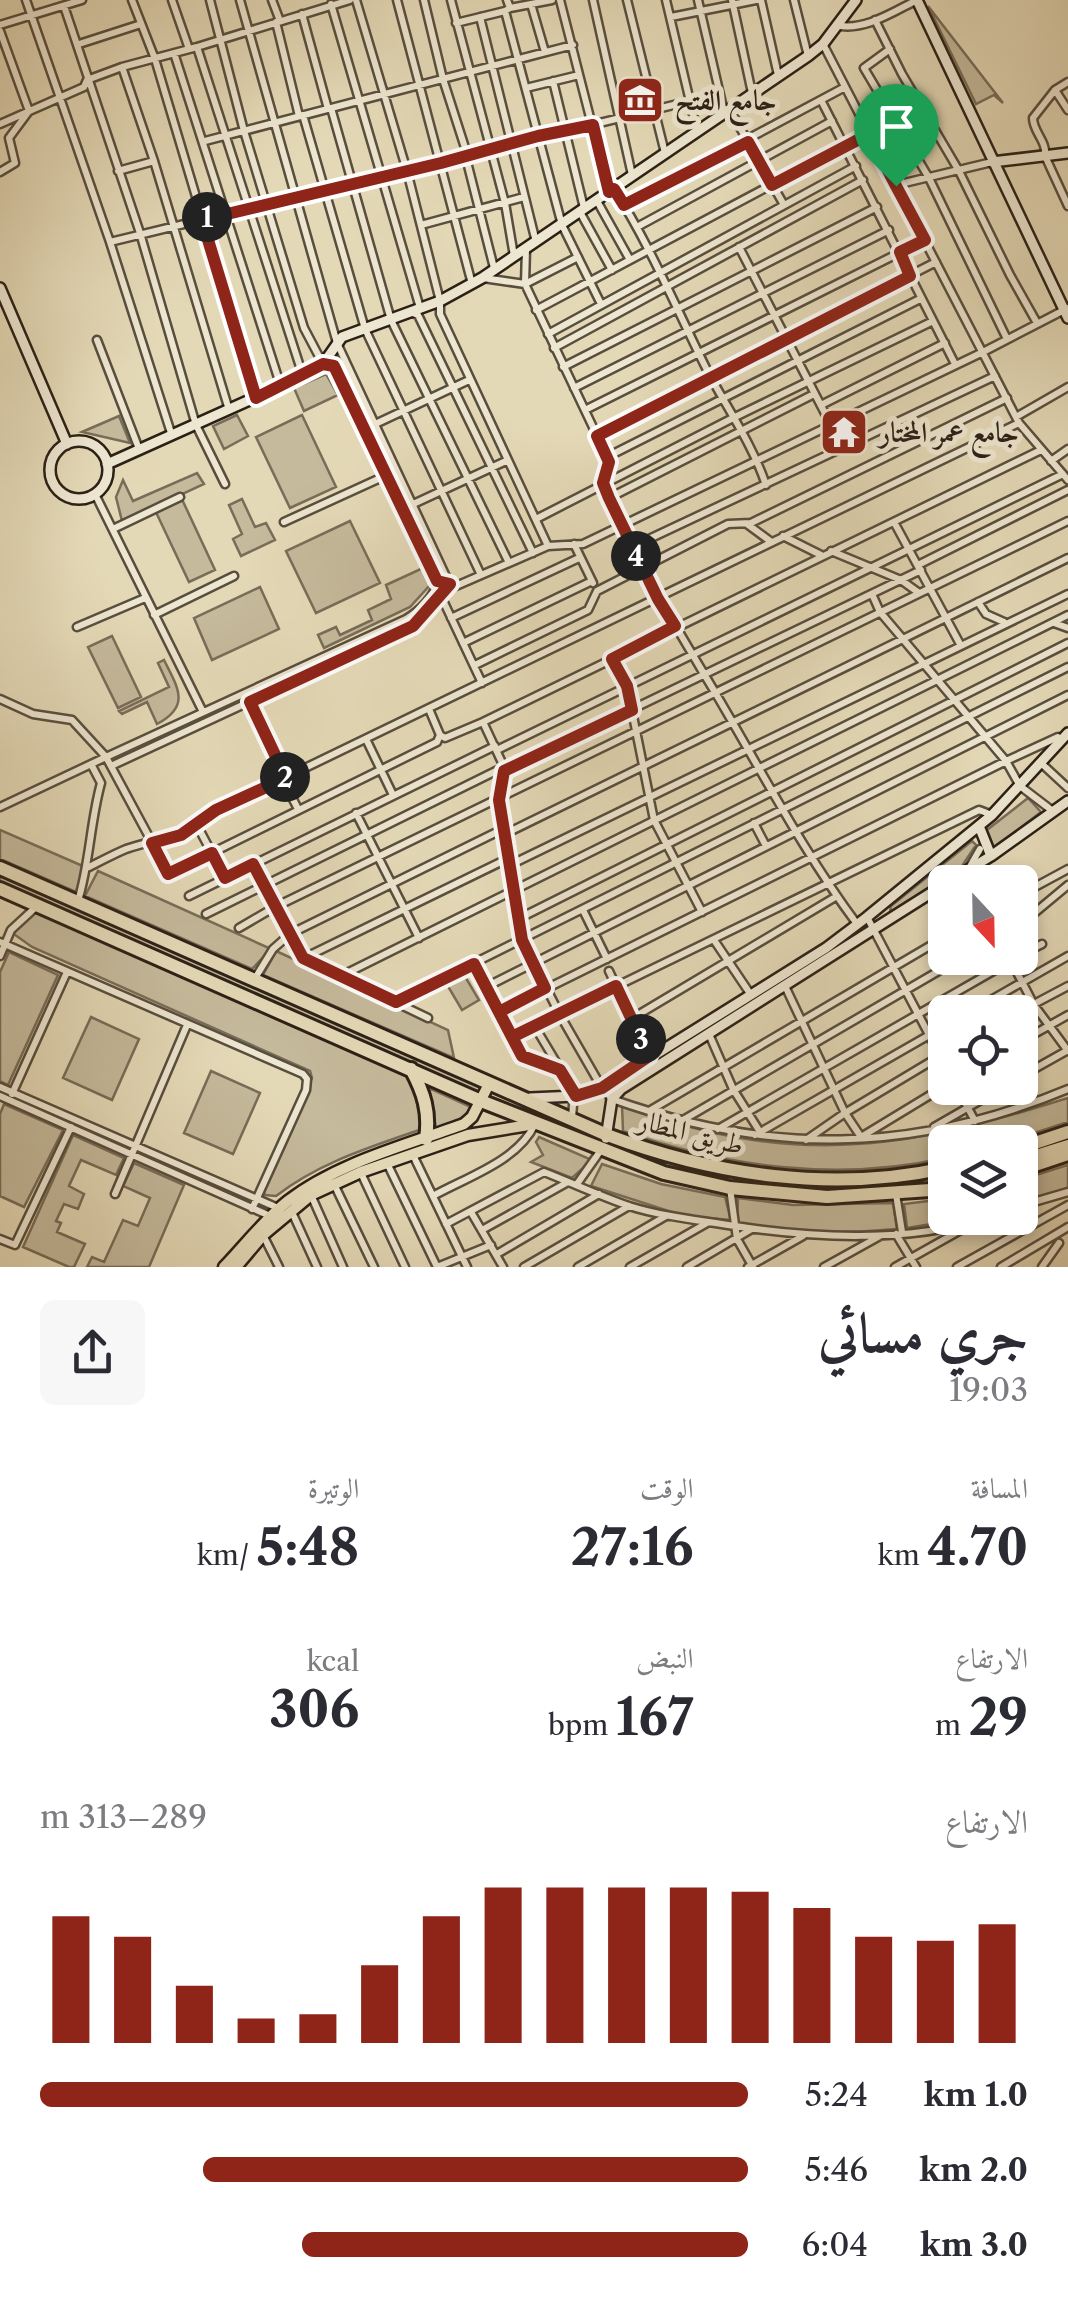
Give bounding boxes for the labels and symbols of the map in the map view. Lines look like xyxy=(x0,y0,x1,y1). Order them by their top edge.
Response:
museum icon: جامع الفتح xyxy=(614,74,666,126)
place label: جامع الفتح xyxy=(675,83,776,127)
pin xyxy=(854,84,939,187)
pin: 1 xyxy=(182,192,232,242)
temple icon: جامع عمر المختار xyxy=(818,406,870,458)
place label: جامع عمر المختار xyxy=(876,415,1019,459)
pin: 4 xyxy=(611,531,661,581)
pin: 2 xyxy=(260,752,310,802)
north arrow xyxy=(928,865,1038,975)
pin: 3 xyxy=(616,1014,666,1064)
street label: طريق المطار xyxy=(631,1102,747,1162)

